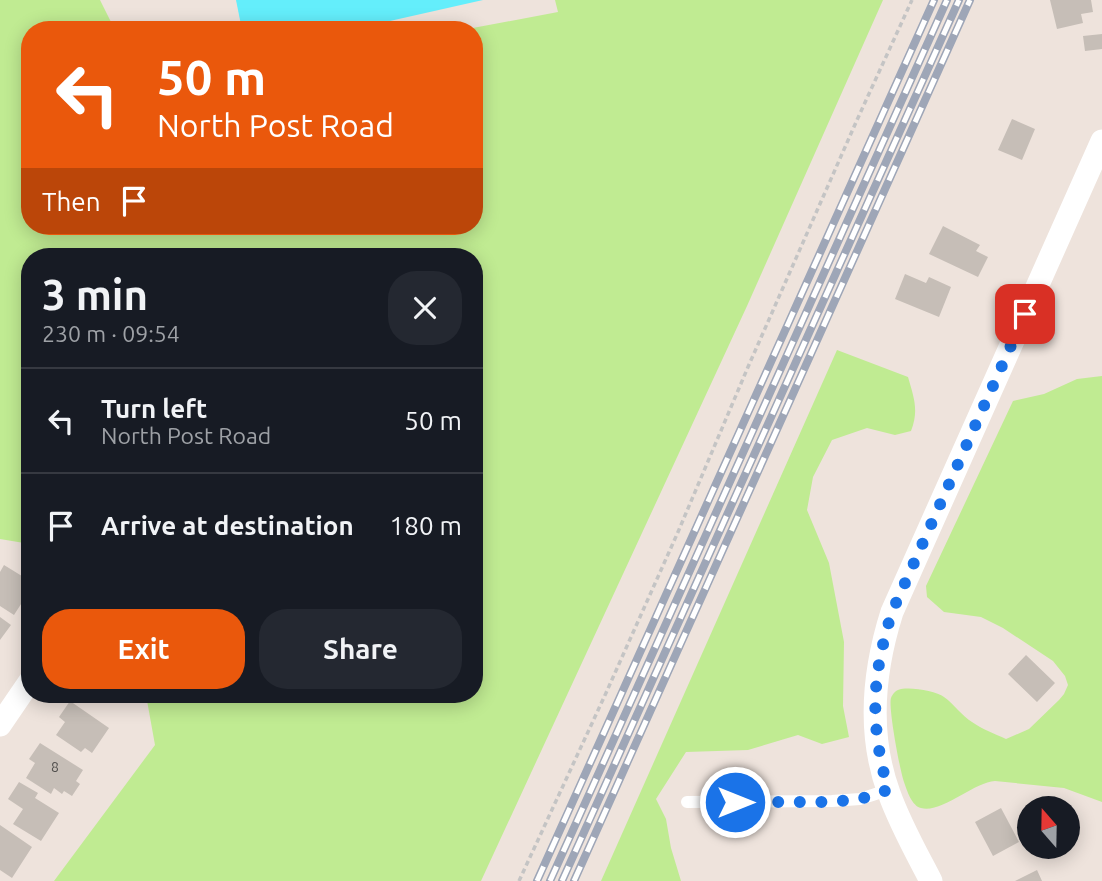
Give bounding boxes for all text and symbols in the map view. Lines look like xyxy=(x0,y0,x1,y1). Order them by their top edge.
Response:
icon: left xyxy=(42,49,133,140)
text: 50 m xyxy=(157,49,266,104)
text: North Post Road xyxy=(157,107,394,143)
icon: arrive xyxy=(115,182,153,220)
text: Then xyxy=(42,187,101,216)
text: 3 min xyxy=(42,271,148,318)
button: close xyxy=(388,271,462,345)
pin xyxy=(995,284,1055,344)
icon: arrive xyxy=(1006,295,1044,333)
text: 230 m · 09:54 xyxy=(42,321,180,346)
text: Turn left xyxy=(101,394,207,423)
icon: left xyxy=(42,402,80,440)
text: 50 m xyxy=(404,406,462,435)
text: North Post Road xyxy=(101,423,271,448)
icon: arrive xyxy=(42,507,80,545)
text: Arrive at destination xyxy=(101,511,354,540)
text: 180 m xyxy=(390,511,462,540)
button: Exit xyxy=(42,609,245,689)
button: Share xyxy=(259,609,462,689)
house number: 8 xyxy=(51,759,59,775)
position arrow xyxy=(698,765,772,839)
north arrow xyxy=(1017,796,1080,859)
map controls xyxy=(1017,796,1080,859)

